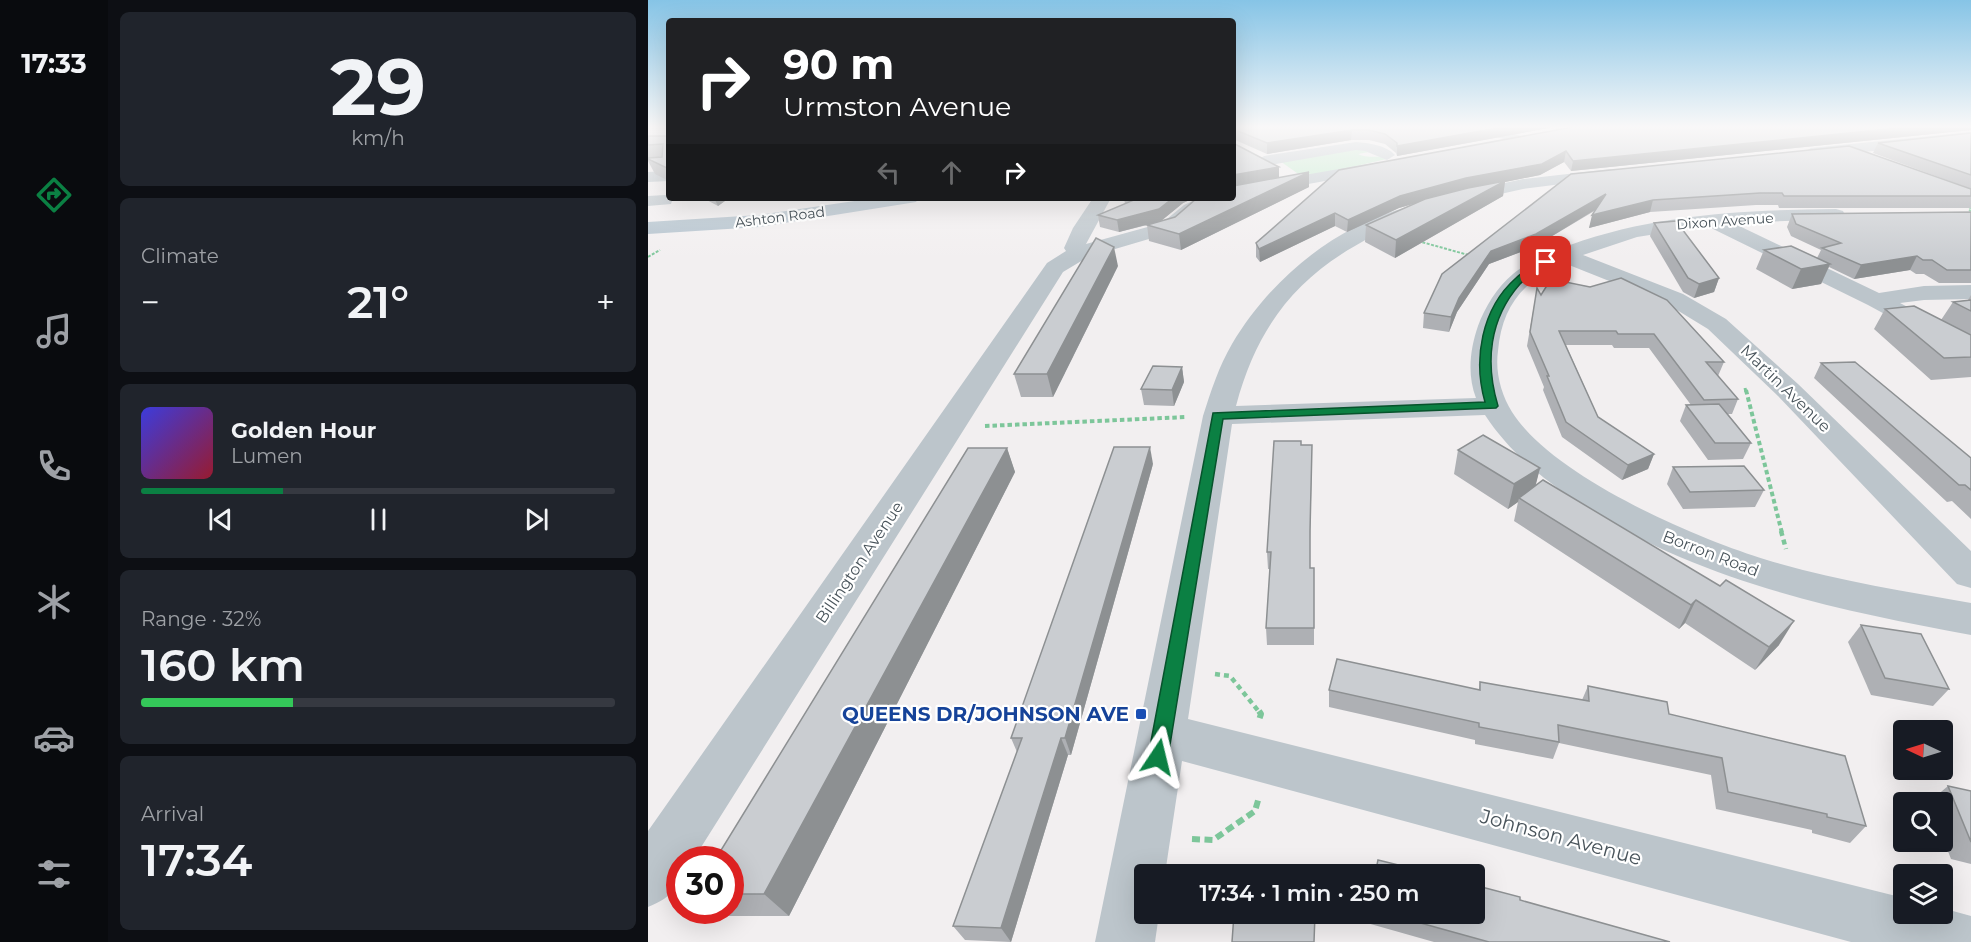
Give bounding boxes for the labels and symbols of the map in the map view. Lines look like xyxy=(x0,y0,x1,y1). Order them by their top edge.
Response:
street label: Ashton Road xyxy=(734,203,826,231)
street label: Dixon Avenue xyxy=(1676,209,1774,233)
pin xyxy=(1520,236,1571,287)
street label: Martin Avenue xyxy=(1737,341,1835,436)
street label: Billington Avenue xyxy=(812,498,907,627)
street label: Borron Road xyxy=(1660,526,1762,581)
place label: QUEENS DR/JOHNSON AVE xyxy=(842,702,1129,726)
marker: QUEENS DR/JOHNSON AVE xyxy=(1134,707,1148,721)
north arrow xyxy=(1893,720,1953,780)
position arrow xyxy=(1126,725,1190,789)
street label: Johnson Avenue xyxy=(1477,804,1644,870)
speed limit sign: 30 xyxy=(666,846,744,924)

